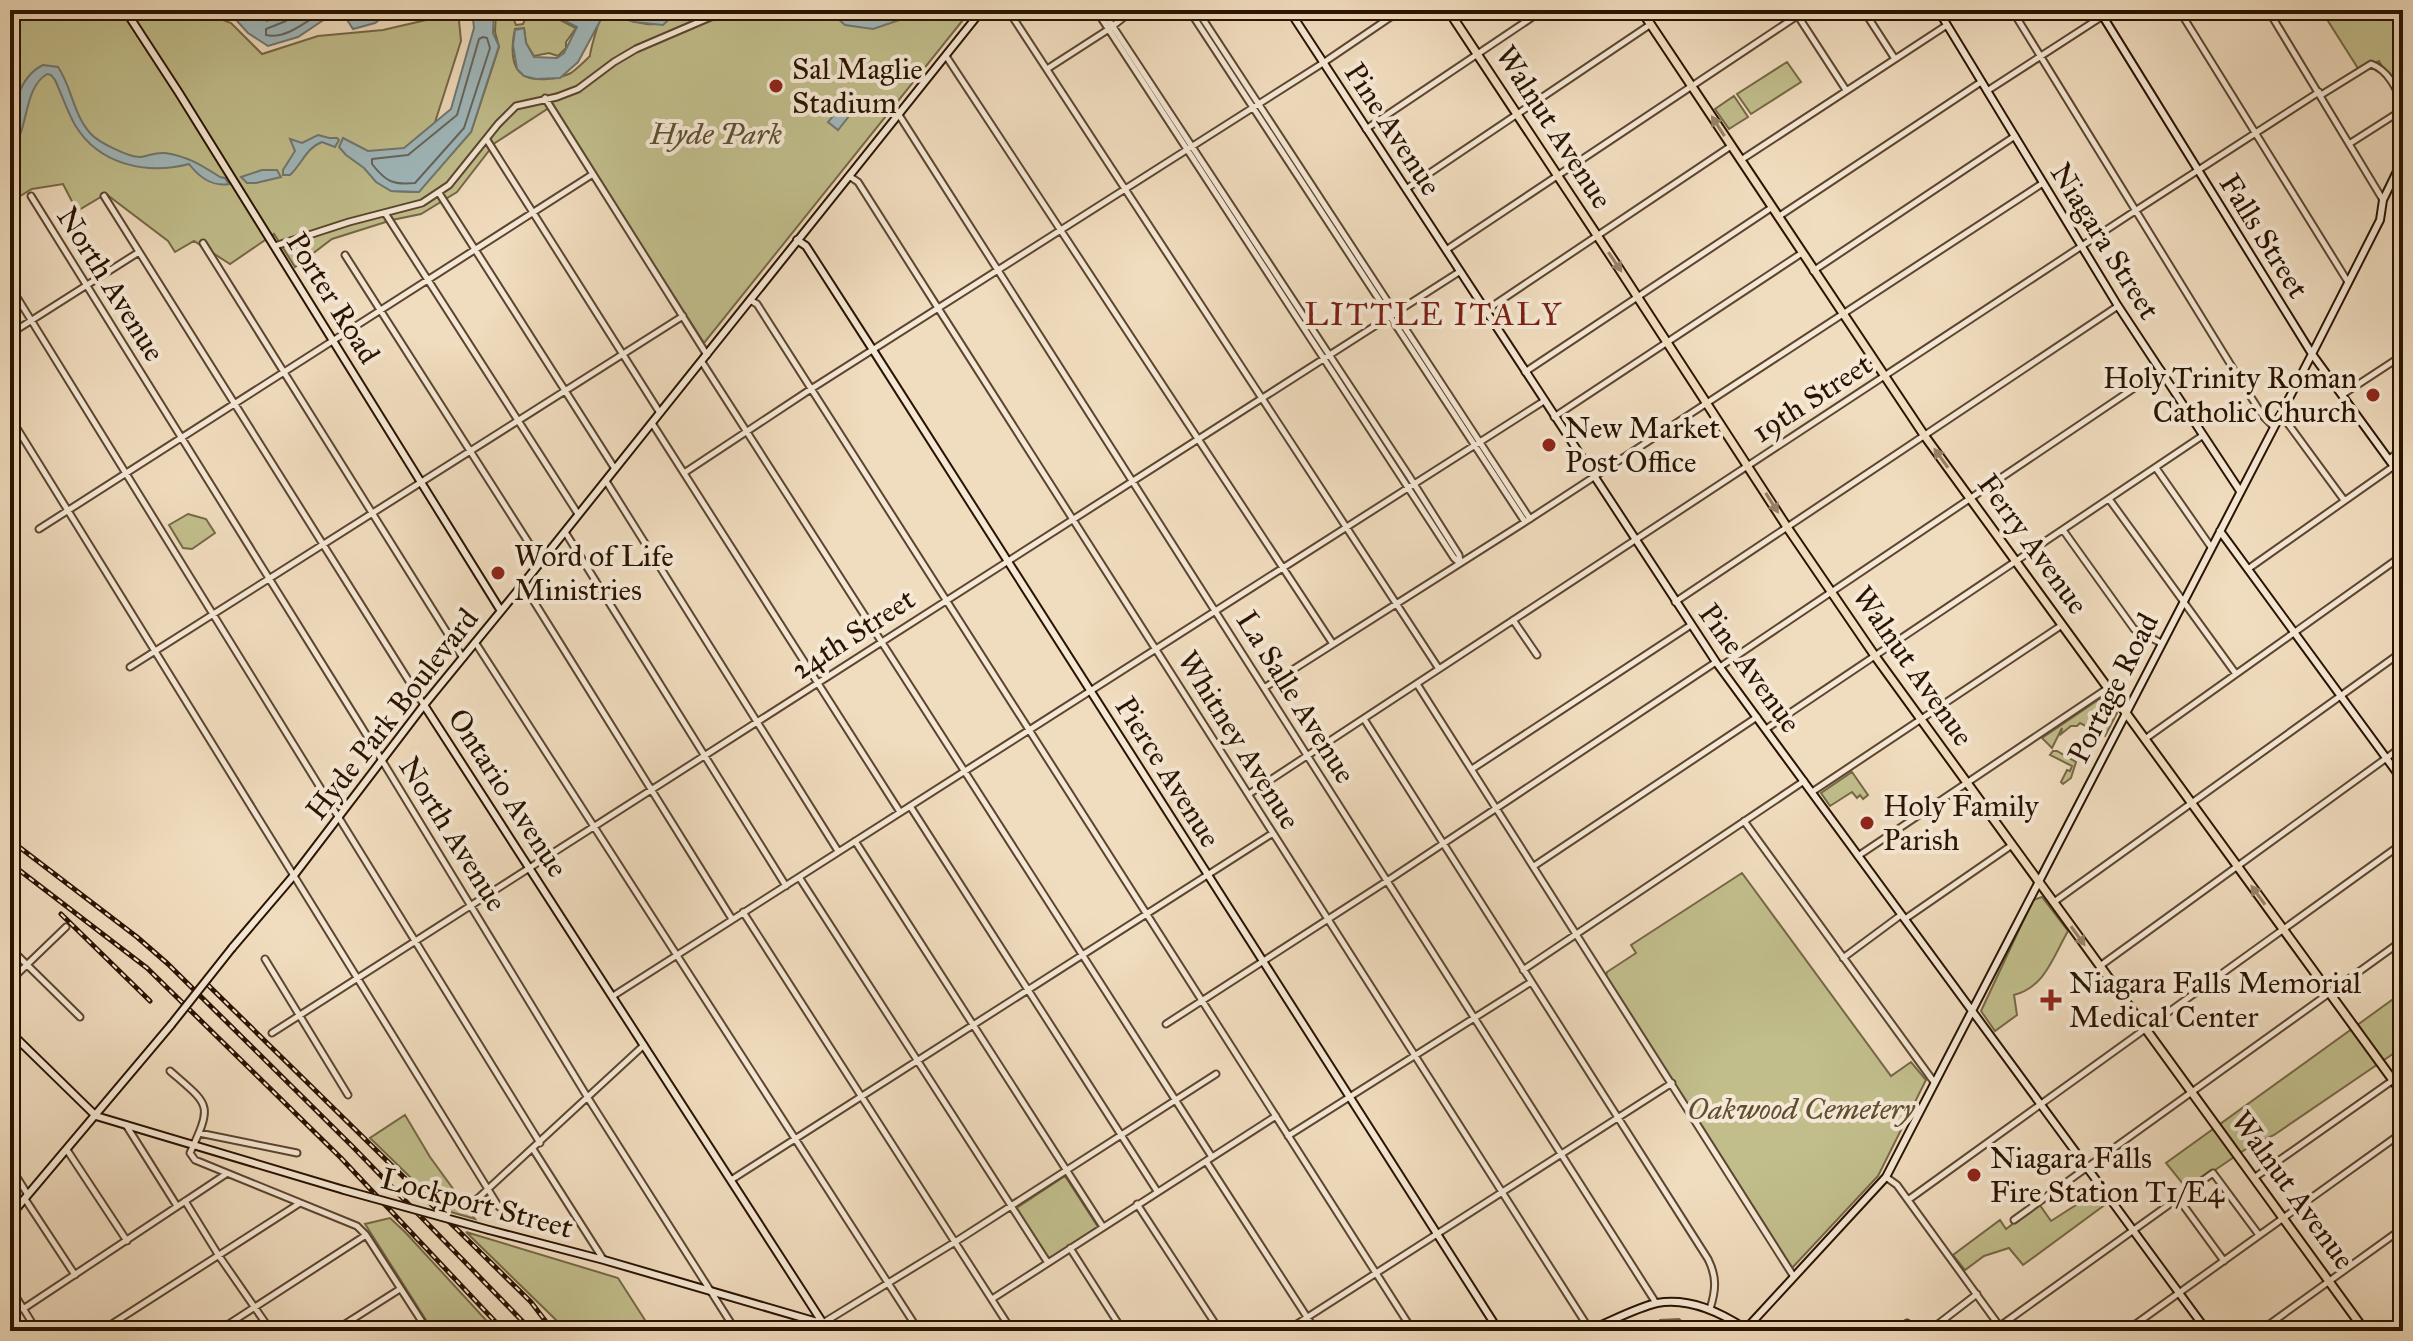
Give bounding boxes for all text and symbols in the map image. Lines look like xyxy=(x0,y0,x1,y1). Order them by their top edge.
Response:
street label: Walnut Avenue xyxy=(1488,39,1620,215)
place label: Sal Maglie Stadium xyxy=(792,51,923,121)
street label: Pine Avenue xyxy=(1337,56,1449,202)
marker: Sal Maglie Stadium xyxy=(767,77,785,95)
one-way arrow xyxy=(1711,115,1726,136)
park label: Hyde Park xyxy=(649,116,782,152)
street label: Niagara Street xyxy=(2043,156,2168,326)
street label: Falls Street xyxy=(2212,167,2316,305)
street label: North Avenue xyxy=(49,200,173,368)
street label: Porter Road xyxy=(279,226,387,370)
one-way arrow xyxy=(1607,251,1622,272)
district label: LITTLE ITALY xyxy=(1305,295,1563,334)
street label: 19th Street xyxy=(1745,346,1880,451)
place label: Holy Trinity Roman Catholic Church xyxy=(2103,360,2357,430)
marker: Holy Trinity Roman Catholic Church xyxy=(2364,386,2382,404)
place label: New Market Post Office xyxy=(1565,410,1720,480)
marker: New Market Post Office xyxy=(1540,436,1558,454)
one-way arrow xyxy=(1933,448,1949,468)
street label: Ferry Avenue xyxy=(1970,467,2096,621)
one-way arrow xyxy=(1764,492,1778,514)
place label: Word of Life Ministries xyxy=(514,538,674,608)
marker: Word of Life Ministries xyxy=(489,564,507,582)
street label: Walnut Avenue xyxy=(1845,579,1981,753)
street label: 24th Street xyxy=(785,581,922,687)
street label: Pine Avenue xyxy=(1691,596,1809,740)
street label: Hyde Park Boulevard xyxy=(298,601,486,827)
street label: La Salle Avenue xyxy=(1229,604,1363,790)
street label: Portage Road xyxy=(2060,607,2166,769)
street label: Whitney Avenue xyxy=(1170,644,1308,836)
street label: Pierce Avenue xyxy=(1108,690,1228,854)
street label: Ontario Avenue xyxy=(440,702,576,884)
street label: North Avenue xyxy=(391,750,515,918)
place label: Holy Family Parish xyxy=(1883,788,2040,858)
marker: Holy Family Parish xyxy=(1858,814,1876,832)
one-way arrow xyxy=(2251,884,2267,905)
one-way arrow xyxy=(2070,925,2085,946)
place label: Niagara Falls Memorial Medical Center xyxy=(2069,965,2362,1035)
marker: Niagara Falls Memorial Medical Center xyxy=(2040,989,2062,1011)
park label: Oakwood Cemetery xyxy=(1688,1091,1916,1127)
street label: Walnut Avenue xyxy=(2223,1104,2363,1276)
place label: Niagara Falls Fire Station T1/E4 xyxy=(1990,1140,2225,1210)
street label: Lockport Street xyxy=(377,1160,577,1246)
marker: Niagara Falls Fire Station T1/E4 xyxy=(1965,1166,1983,1184)

